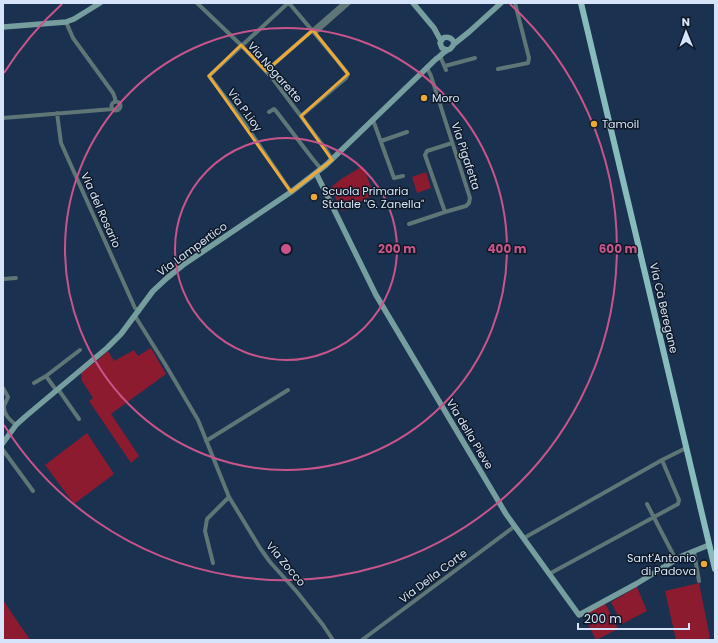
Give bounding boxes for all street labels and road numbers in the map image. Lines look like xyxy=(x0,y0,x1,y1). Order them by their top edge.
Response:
street label: Via Nogarette xyxy=(244,38,306,106)
street label: Via P.Lioy xyxy=(224,85,267,136)
street label: Via Pigafetta xyxy=(448,120,484,192)
street label: Via del Rosario xyxy=(77,170,125,250)
street label: Via Lampertico xyxy=(154,218,230,280)
street label: Via Cà Beregane xyxy=(646,261,682,355)
street label: Via della Pieve xyxy=(443,396,497,472)
street label: Via Zocco xyxy=(263,538,309,590)
street label: Via Della Corte xyxy=(396,545,470,607)

